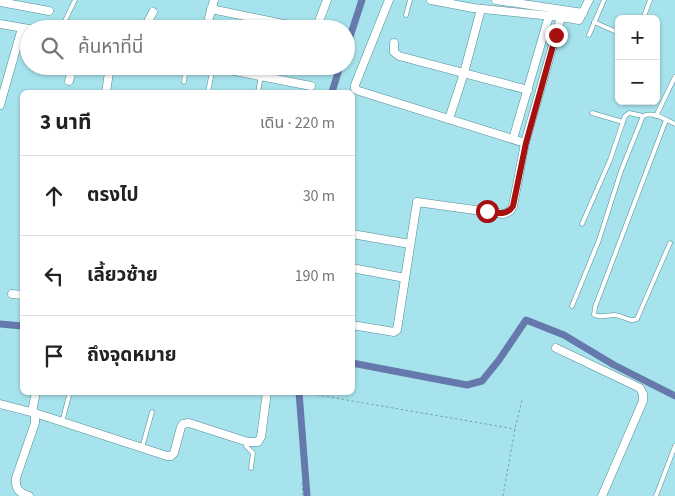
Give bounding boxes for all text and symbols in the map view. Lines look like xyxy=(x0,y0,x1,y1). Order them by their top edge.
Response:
map controls xyxy=(615,15,660,105)
button: + xyxy=(615,15,660,60)
search box xyxy=(20,20,355,75)
route end xyxy=(545,24,568,47)
icon: search xyxy=(38,34,66,62)
text: ค้นหาที่นี่ xyxy=(78,34,143,61)
button: − xyxy=(615,60,660,105)
text: 3 นาที xyxy=(40,107,92,137)
text: เดิน · 220 m xyxy=(260,112,335,134)
icon: ahead xyxy=(40,182,68,210)
text: ตรงไป xyxy=(87,182,139,209)
text: 30 m xyxy=(303,185,335,207)
route start xyxy=(476,200,499,223)
icon: left xyxy=(40,262,68,290)
text: เลี้ยวซ้าย xyxy=(87,262,158,289)
text: 190 m xyxy=(295,265,335,287)
icon: arrive xyxy=(40,342,68,370)
text: ถึงจุดหมาย xyxy=(87,342,177,369)

